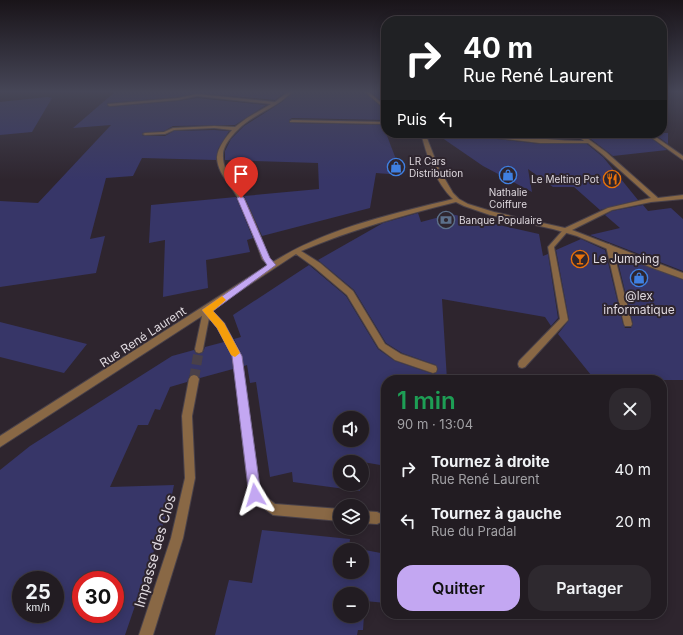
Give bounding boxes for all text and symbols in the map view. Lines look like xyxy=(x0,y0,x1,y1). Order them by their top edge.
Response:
text: 40 m xyxy=(463,31,533,65)
icon: right xyxy=(397,32,449,84)
text: Rue René Laurent xyxy=(463,65,613,86)
icon: left xyxy=(435,108,457,130)
text: Puis xyxy=(397,110,427,129)
place label: LR Cars Distribution xyxy=(409,155,463,179)
pin xyxy=(224,157,258,198)
shop icon: LR Cars Distribution xyxy=(386,157,406,177)
icon: arrive xyxy=(230,163,252,185)
shop icon: Nathalie Coiffure xyxy=(498,165,518,185)
restaurant icon: Le Melting Pot xyxy=(602,169,622,189)
place label: Le Melting Pot xyxy=(531,173,600,185)
place label: Nathalie Coiffure xyxy=(489,186,527,210)
bank icon: Banque Populaire xyxy=(436,210,456,230)
place label: Banque Populaire xyxy=(459,214,542,226)
bar icon: Le Jumping xyxy=(570,249,590,269)
place label: Le Jumping xyxy=(593,251,659,266)
shop icon: @lex informatique xyxy=(629,268,649,288)
place label: @lex informatique xyxy=(603,288,675,317)
street label: Rue René Laurent xyxy=(97,303,189,370)
text: 1 min xyxy=(397,386,456,415)
button: close xyxy=(609,388,651,430)
map controls xyxy=(333,411,369,623)
button: sound xyxy=(333,411,369,447)
text: 90 m · 13:04 xyxy=(397,416,473,432)
text: Tournez à droite xyxy=(431,452,550,471)
button: search xyxy=(333,455,369,491)
icon: right xyxy=(397,458,419,480)
text: 40 m xyxy=(614,460,651,479)
text: Rue René Laurent xyxy=(431,471,540,487)
position arrow xyxy=(234,474,276,516)
street label: Impasse des Clos xyxy=(130,492,179,609)
button: layers xyxy=(333,499,369,535)
text: Tournez à gauche xyxy=(431,504,562,523)
icon: left xyxy=(397,510,419,532)
text: 20 m xyxy=(615,512,651,531)
text: Rue du Pradal xyxy=(431,523,517,539)
button: + xyxy=(333,543,369,579)
button: Quitter xyxy=(397,565,520,611)
button: Partager xyxy=(528,565,651,611)
speed limit sign: 30 xyxy=(72,571,124,623)
text: 25 xyxy=(25,580,51,604)
button: − xyxy=(333,587,369,623)
text: km/h xyxy=(26,601,50,613)

